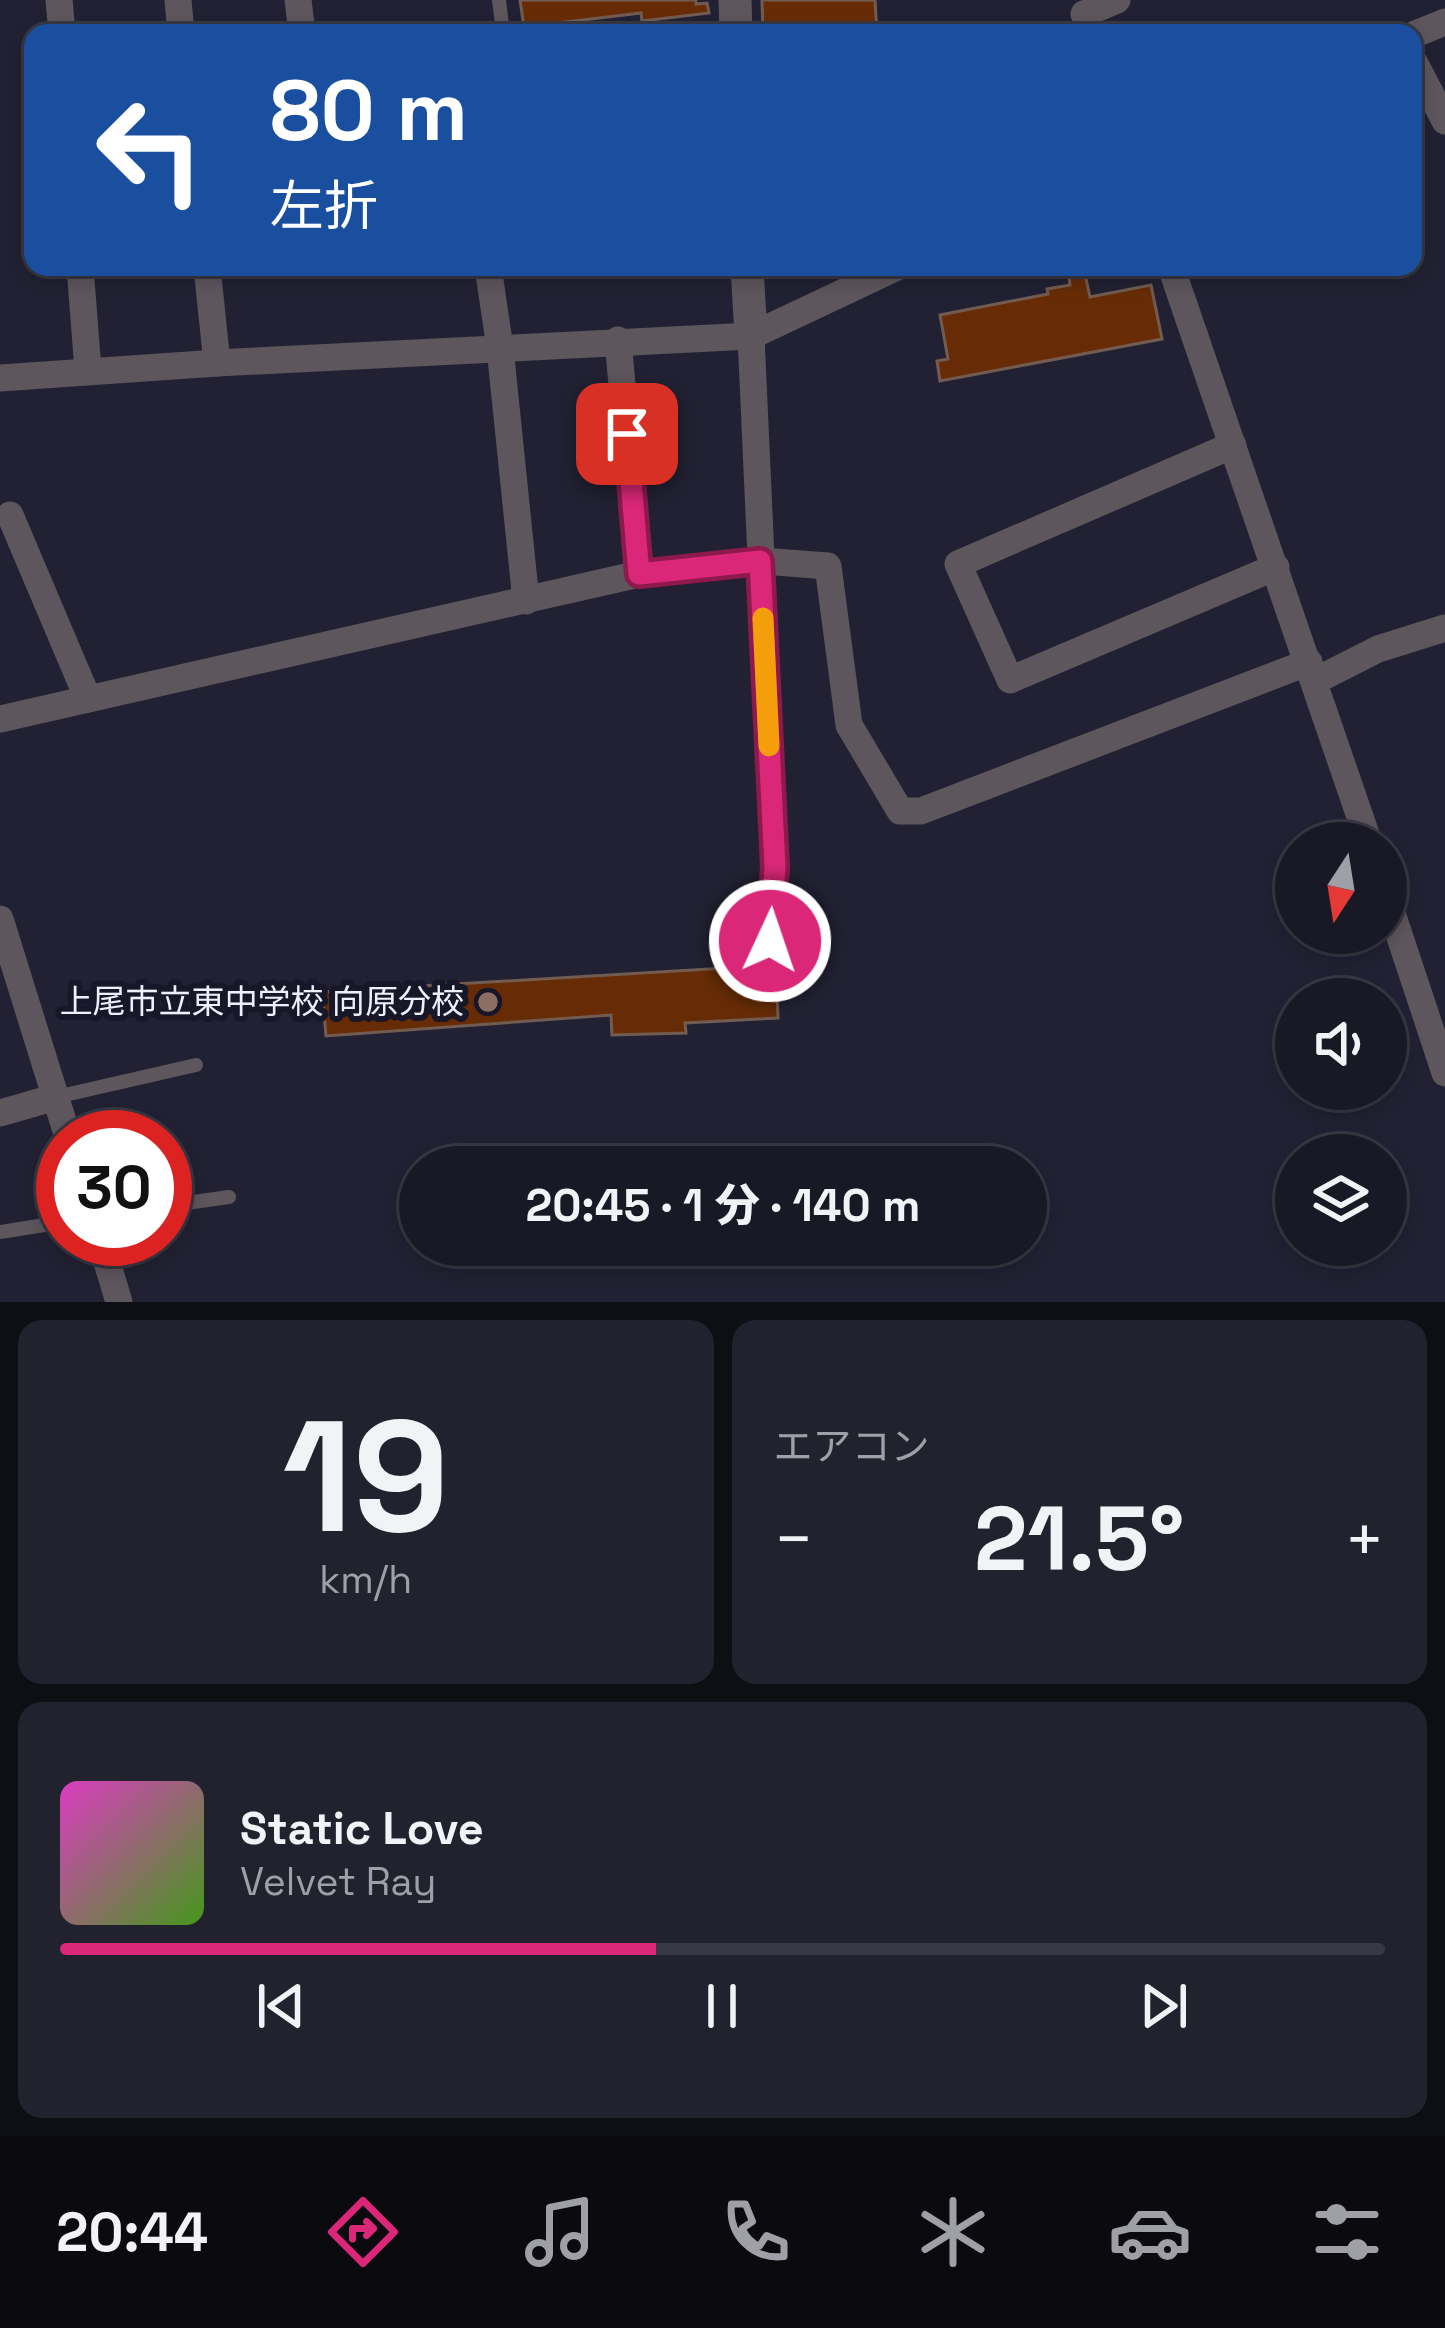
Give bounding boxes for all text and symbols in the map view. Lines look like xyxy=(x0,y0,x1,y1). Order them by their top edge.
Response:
text: 80 m xyxy=(270,57,468,165)
icon: left xyxy=(72,72,228,228)
text: 左折 xyxy=(270,172,378,241)
pin xyxy=(576,383,678,485)
icon: arrive xyxy=(594,401,660,467)
north arrow xyxy=(1275,822,1407,954)
map controls xyxy=(1275,822,1407,1266)
position arrow xyxy=(707,878,833,1004)
button: sound xyxy=(1275,978,1407,1110)
place label: 上尾市立東中学校 向原分校 xyxy=(60,981,464,1023)
marker: 上尾市立東中学校 向原分校 xyxy=(475,989,501,1015)
speed limit sign: 30 xyxy=(36,1110,192,1266)
button: layers xyxy=(1275,1134,1407,1266)
text: 20:45 · 1 分 · 140 m xyxy=(525,1177,921,1234)
text: 19 xyxy=(282,1377,449,1577)
text: エアコン xyxy=(774,1422,930,1471)
text: 21.5° xyxy=(974,1481,1184,1596)
text: − xyxy=(774,1497,814,1581)
text: + xyxy=(1344,1497,1385,1581)
text: km/h xyxy=(319,1555,412,1604)
text: Static Love xyxy=(240,1800,484,1857)
text: Velvet Ray xyxy=(240,1857,436,1906)
icon: previous xyxy=(248,1973,314,2039)
icon: pause xyxy=(689,1973,755,2039)
icon: next xyxy=(1131,1973,1197,2039)
icon: directions xyxy=(321,2190,405,2274)
icon: music xyxy=(518,2190,602,2274)
icon: phone xyxy=(714,2190,798,2274)
icon: climate xyxy=(911,2190,995,2274)
icon: car xyxy=(1108,2190,1192,2274)
icon: filters xyxy=(1305,2190,1389,2274)
text: 20:44 xyxy=(56,2198,208,2267)

